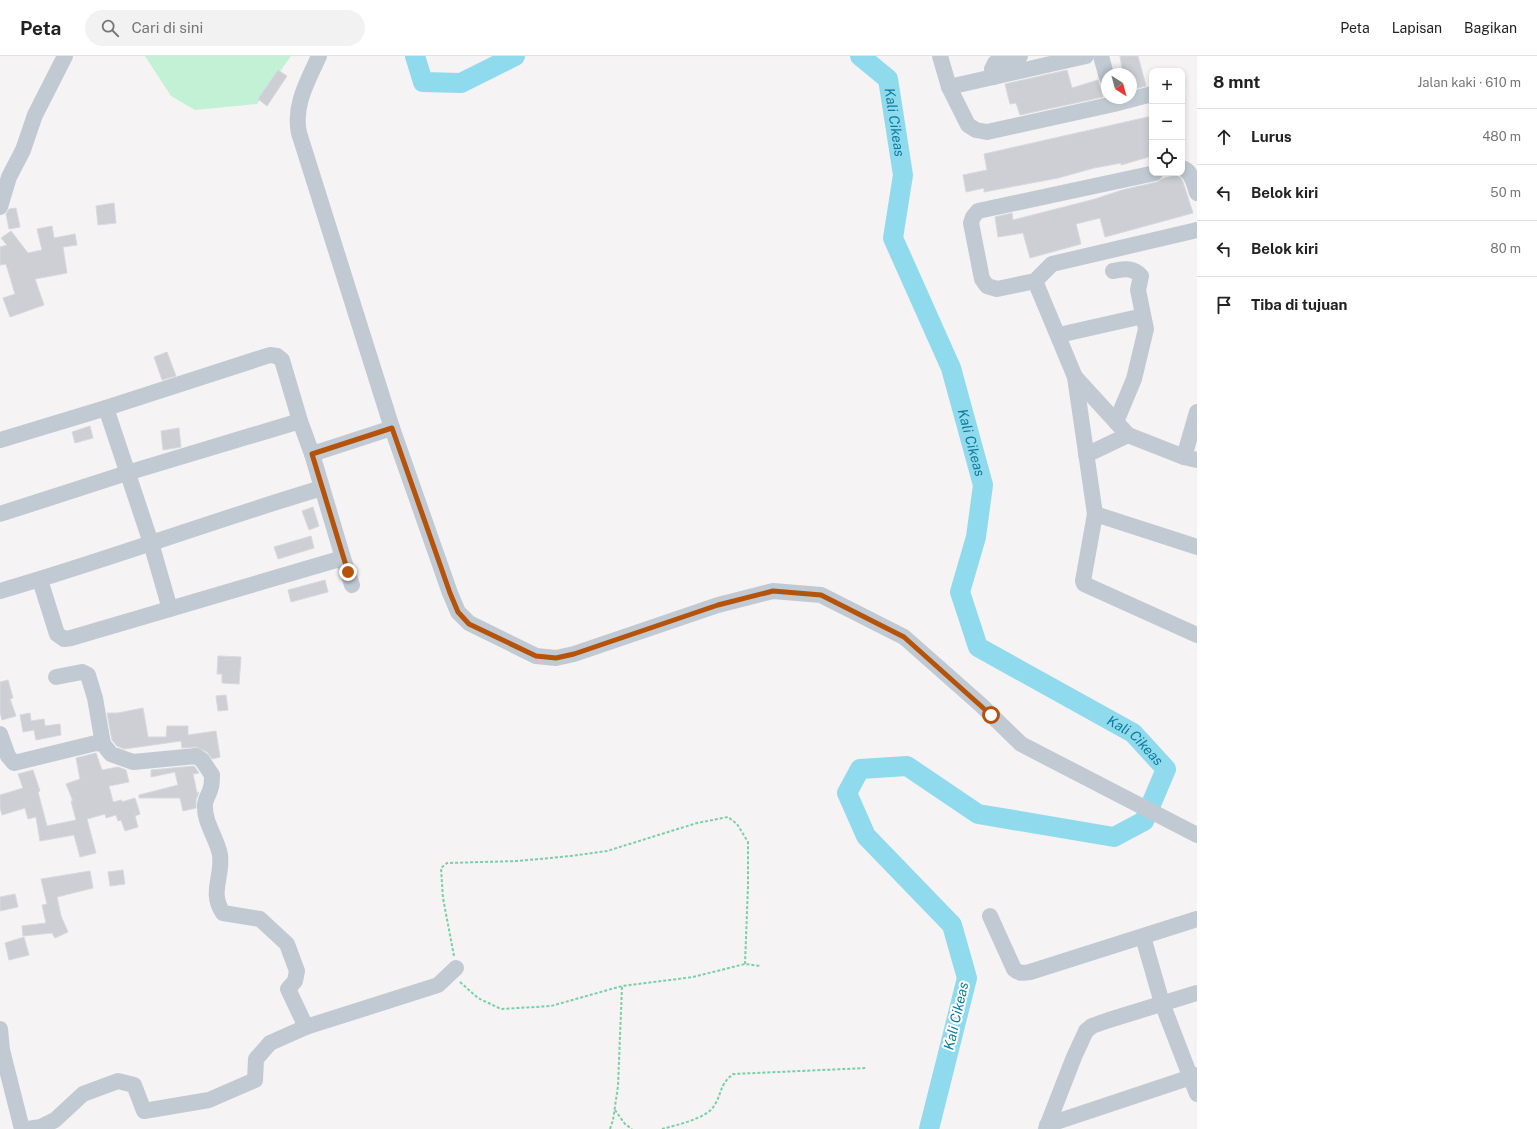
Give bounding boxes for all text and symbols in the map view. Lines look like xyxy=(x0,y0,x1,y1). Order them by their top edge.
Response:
search box xyxy=(85,10,365,46)
text: Peta xyxy=(20,17,61,39)
icon: search xyxy=(99,17,121,39)
text: Cari di sini xyxy=(131,19,203,36)
text: Peta xyxy=(1340,20,1370,36)
text: Lapisan xyxy=(1392,20,1442,36)
text: Bagikan xyxy=(1464,20,1517,36)
north arrow xyxy=(1101,68,1137,104)
map controls xyxy=(1149,68,1185,176)
button: + xyxy=(1149,68,1185,104)
text: 8 mnt xyxy=(1213,72,1260,92)
text: Jalan kaki · 610 m xyxy=(1417,75,1521,90)
water label: Kali Cikeas xyxy=(882,87,908,158)
button: − xyxy=(1149,104,1185,140)
icon: ahead xyxy=(1213,126,1235,148)
text: Lurus xyxy=(1251,128,1292,145)
text: 480 m xyxy=(1482,129,1521,144)
button: locate xyxy=(1149,140,1185,176)
icon: left xyxy=(1213,182,1235,204)
text: Belok kiri xyxy=(1251,184,1318,201)
text: 50 m xyxy=(1490,185,1521,200)
icon: left xyxy=(1213,238,1235,260)
text: Belok kiri xyxy=(1251,240,1318,257)
text: 80 m xyxy=(1490,241,1521,256)
icon: arrive xyxy=(1213,294,1235,316)
text: Tiba di tujuan xyxy=(1251,296,1347,313)
water label: Kali Cikeas xyxy=(955,407,988,478)
route end xyxy=(339,563,357,581)
route start xyxy=(982,706,1000,724)
water label: Kali Cikeas xyxy=(1104,712,1167,769)
water label: Kali Cikeas xyxy=(940,980,972,1052)

